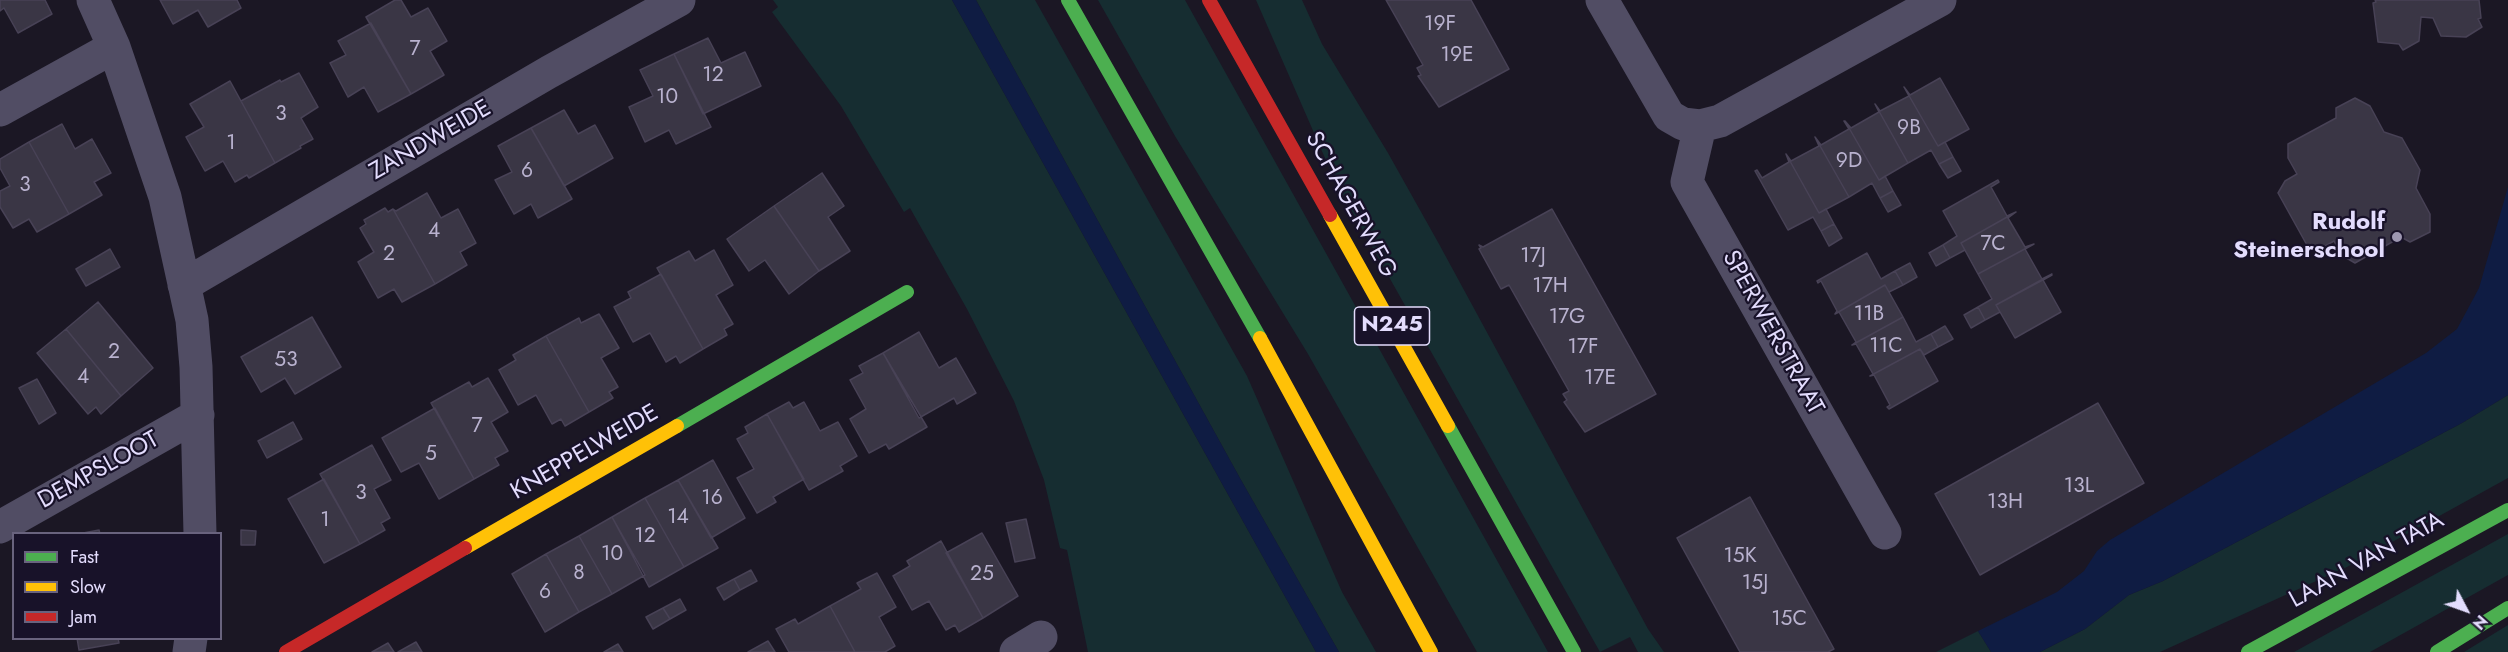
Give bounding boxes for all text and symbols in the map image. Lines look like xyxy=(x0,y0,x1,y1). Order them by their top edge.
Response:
house number: 19F xyxy=(1424,12,1456,38)
house number: 7 xyxy=(409,37,421,63)
house number: 19E xyxy=(1440,43,1474,69)
house number: 12 xyxy=(702,63,724,89)
house number: 10 xyxy=(656,85,678,111)
street label: ZANDWEIDE xyxy=(365,95,497,187)
house number: 3 xyxy=(275,102,287,128)
house number: 9B xyxy=(1897,116,1921,142)
street label: SCHAGERWEG xyxy=(1298,127,1402,283)
house number: 1 xyxy=(226,131,236,157)
house number: 9D xyxy=(1836,149,1862,175)
house number: 6 xyxy=(521,159,533,185)
house number: 3 xyxy=(19,173,31,199)
place label: Rudolf Steinerschool xyxy=(2233,209,2385,265)
house number: 4 xyxy=(428,219,440,245)
marker: Rudolf Steinerschool xyxy=(2390,230,2404,244)
house number: 7C xyxy=(1980,232,2006,258)
house number: 2 xyxy=(383,242,395,268)
house number: 17J xyxy=(1520,244,1546,270)
street label: SPERWERSTRAAT xyxy=(1715,246,1829,420)
house number: 17H xyxy=(1532,274,1568,300)
house number: 11B xyxy=(1854,302,1884,328)
house number: 17G xyxy=(1549,305,1585,331)
road number: N245 xyxy=(1354,307,1430,345)
house number: 11C xyxy=(1869,334,1903,360)
house number: 17F xyxy=(1568,335,1598,361)
house number: 2 xyxy=(108,340,120,366)
house number: 53 xyxy=(274,348,298,374)
house number: 4 xyxy=(77,365,89,391)
house number: 17E xyxy=(1584,366,1616,392)
street label: KNEPPELWEIDE xyxy=(506,399,664,507)
house number: 7 xyxy=(471,414,483,440)
street label: DEMPSLOOT xyxy=(34,426,164,516)
house number: 5 xyxy=(425,442,437,468)
house number: 13L xyxy=(2064,474,2094,500)
house number: 3 xyxy=(355,481,367,507)
house number: 16 xyxy=(701,486,723,512)
house number: 13H xyxy=(1987,490,2023,516)
house number: 14 xyxy=(667,505,689,531)
street label: LAAN VAN TATA xyxy=(2285,507,2449,615)
house number: 1 xyxy=(320,508,330,534)
house number: 12 xyxy=(634,524,656,550)
legend xyxy=(12,532,222,640)
house number: 10 xyxy=(601,542,623,568)
text: Fast xyxy=(70,544,99,570)
house number: 15K xyxy=(1723,544,1757,570)
house number: 8 xyxy=(573,561,585,587)
house number: 25 xyxy=(970,562,994,588)
house number: 15J xyxy=(1742,571,1768,597)
text: Slow xyxy=(70,574,106,600)
house number: 6 xyxy=(539,580,551,606)
north arrow xyxy=(2436,580,2496,640)
text: Jam xyxy=(70,604,97,630)
house number: 15C xyxy=(1771,607,1807,633)
text: N xyxy=(2467,610,2493,634)

